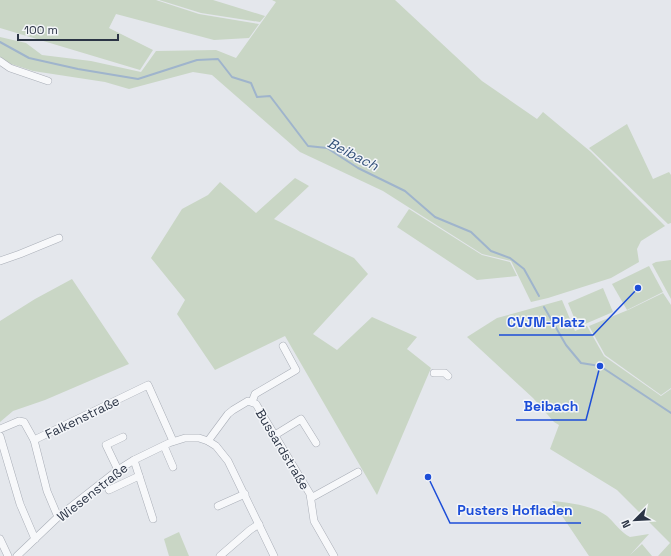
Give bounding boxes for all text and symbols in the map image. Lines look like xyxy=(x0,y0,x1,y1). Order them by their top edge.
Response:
scale bar xyxy=(18,16,118,42)
text: 100 m xyxy=(24,22,58,38)
water label: Beibach xyxy=(324,134,382,175)
callout: CVJM-Platz xyxy=(499,309,593,335)
text: CVJM-Platz xyxy=(507,313,585,331)
street label: Falkenstraße xyxy=(42,392,122,443)
callout: Beibach xyxy=(516,394,586,420)
text: Beibach xyxy=(524,397,578,415)
street label: Bussardstraße xyxy=(252,406,313,493)
street label: Wiesenstraße xyxy=(53,459,131,525)
callout: Pusters Hofladen xyxy=(450,497,581,523)
north arrow xyxy=(615,500,655,540)
text: Pusters Hofladen xyxy=(457,501,573,519)
text: N xyxy=(618,518,634,530)

